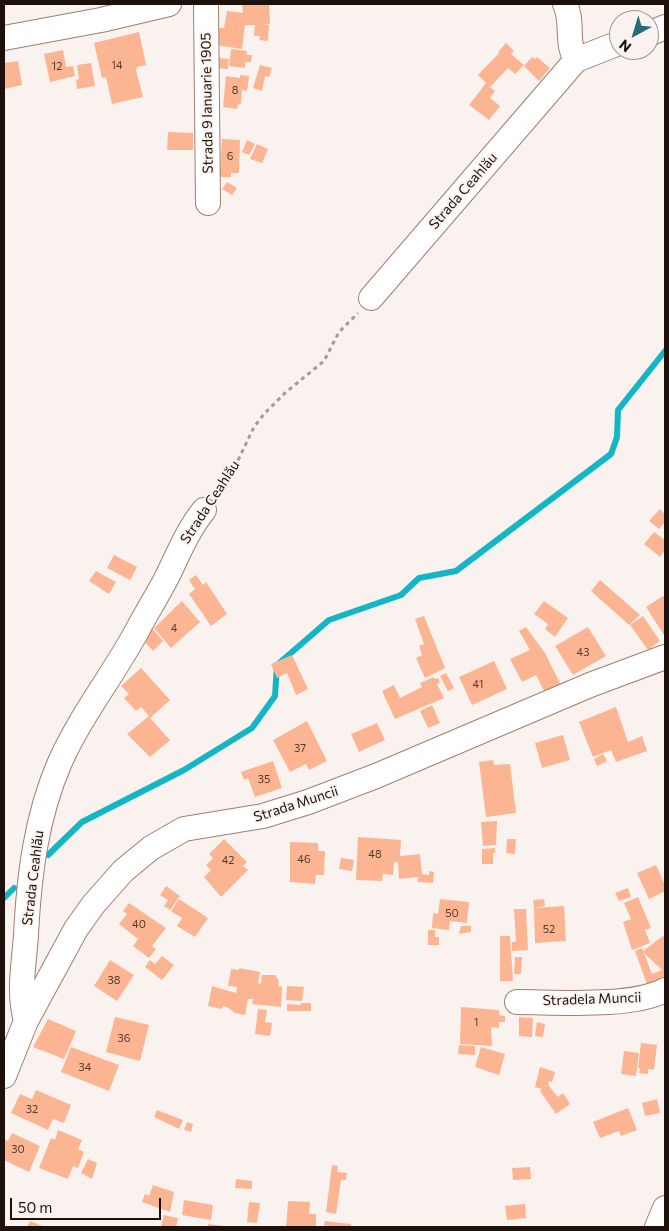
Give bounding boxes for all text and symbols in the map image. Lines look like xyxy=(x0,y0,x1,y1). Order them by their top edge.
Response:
north arrow xyxy=(609,10,659,60)
street label: Strada 9 Ianuarie 1905 xyxy=(197,32,217,174)
text: N xyxy=(615,36,634,56)
house number: 14 xyxy=(111,58,123,72)
house number: 12 xyxy=(52,59,62,73)
house number: 8 xyxy=(232,83,238,97)
house number: 6 xyxy=(227,149,233,163)
street label: Strada Ceahlău xyxy=(425,149,501,233)
street label: Strada Ceahlău xyxy=(177,457,243,547)
house number: 4 xyxy=(171,621,177,635)
house number: 43 xyxy=(577,645,589,659)
house number: 41 xyxy=(473,677,483,691)
house number: 37 xyxy=(294,741,306,755)
house number: 35 xyxy=(258,772,270,786)
street label: Strada Muncii xyxy=(252,782,340,826)
street label: Strada Ceahlău xyxy=(19,830,47,926)
house number: 48 xyxy=(368,847,382,861)
house number: 46 xyxy=(297,852,311,866)
house number: 42 xyxy=(222,853,234,867)
house number: 50 xyxy=(445,906,459,920)
house number: 40 xyxy=(132,917,146,931)
house number: 52 xyxy=(543,922,555,936)
house number: 38 xyxy=(108,973,120,987)
street label: Stradela Muncii xyxy=(542,989,642,1009)
house number: 1 xyxy=(474,1015,478,1029)
house number: 36 xyxy=(118,1031,130,1045)
house number: 34 xyxy=(79,1060,91,1074)
house number: 32 xyxy=(26,1102,38,1116)
house number: 30 xyxy=(11,1142,25,1156)
scale bar xyxy=(12,1188,164,1220)
text: 50 m xyxy=(18,1198,52,1216)

